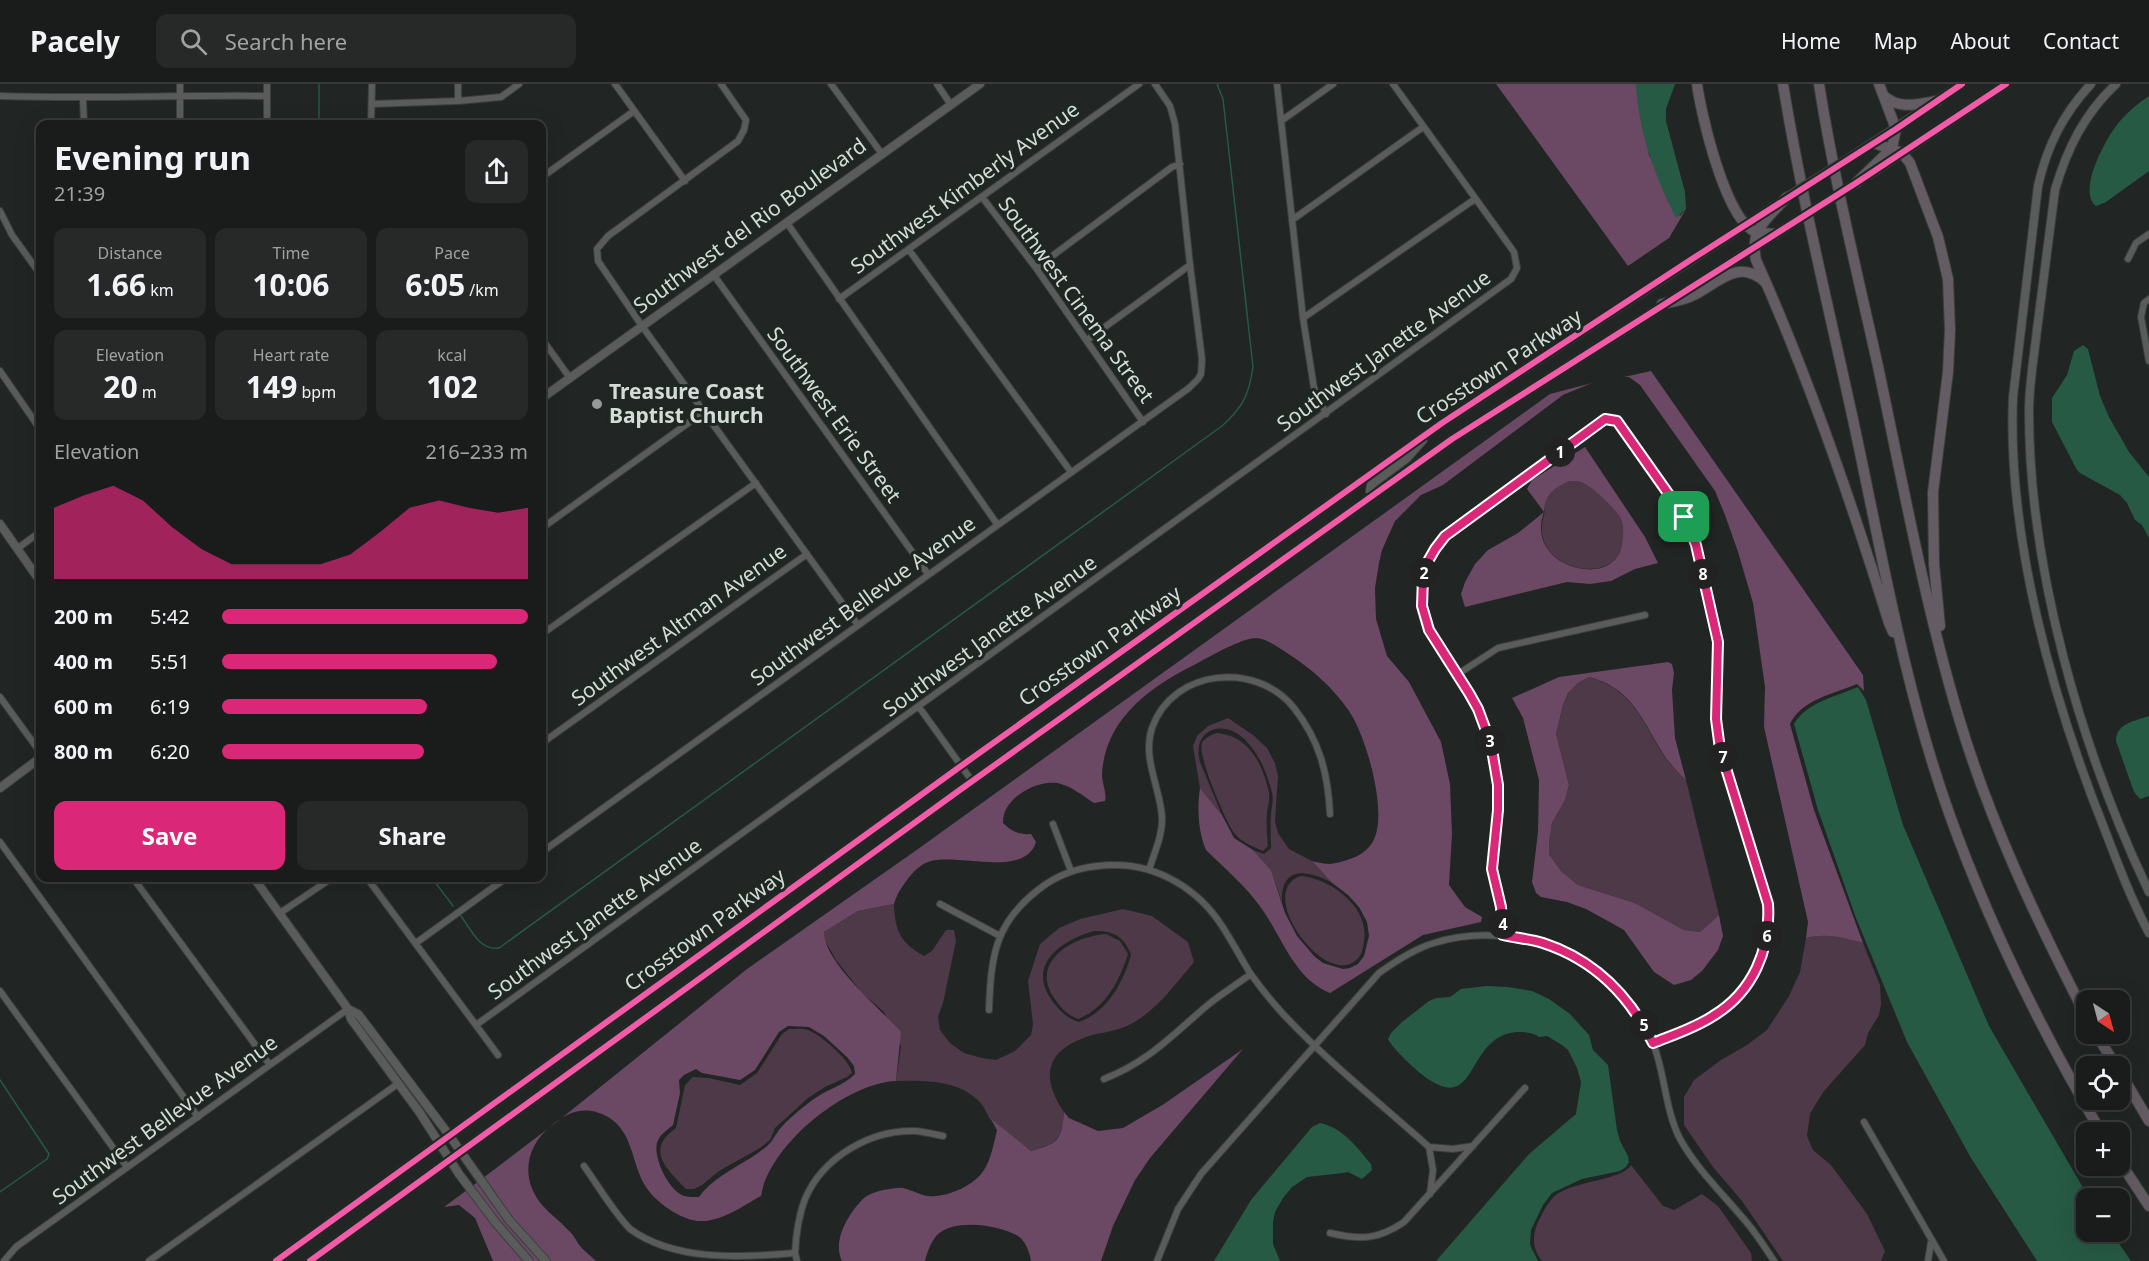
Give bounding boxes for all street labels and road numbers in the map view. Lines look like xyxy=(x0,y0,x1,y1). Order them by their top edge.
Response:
street label: Southwest Kimberly Avenue xyxy=(845,95,1084,280)
street label: Southwest del Rio Boulevard xyxy=(627,131,871,319)
street label: Southwest Cinema Street xyxy=(993,191,1161,408)
street label: Southwest Janette Avenue xyxy=(1271,263,1496,437)
street label: Crosstown Parkway xyxy=(1410,302,1587,430)
street label: Southwest Erie Street xyxy=(761,321,908,508)
street label: Southwest Bellevue Avenue xyxy=(744,509,981,691)
street label: Southwest Altman Avenue xyxy=(565,537,792,712)
street label: Southwest Janette Avenue xyxy=(877,548,1102,722)
street label: Crosstown Parkway xyxy=(1013,578,1187,712)
street label: Southwest Janette Avenue xyxy=(482,831,707,1005)
street label: Crosstown Parkway xyxy=(618,861,791,997)
street label: Southwest Bellevue Avenue xyxy=(46,1028,283,1210)

